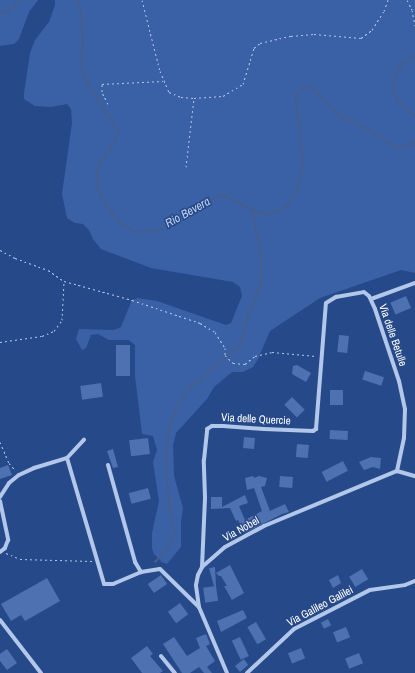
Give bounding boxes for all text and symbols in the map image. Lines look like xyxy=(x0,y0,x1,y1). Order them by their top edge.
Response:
water label: Rio Bevera xyxy=(163,195,213,231)
street label: Via delle Betulle xyxy=(376,302,410,368)
street label: Via delle Quercie xyxy=(221,411,291,427)
street label: Via Nobel xyxy=(221,514,261,544)
street label: Via Galileo Galilei xyxy=(285,583,355,629)

